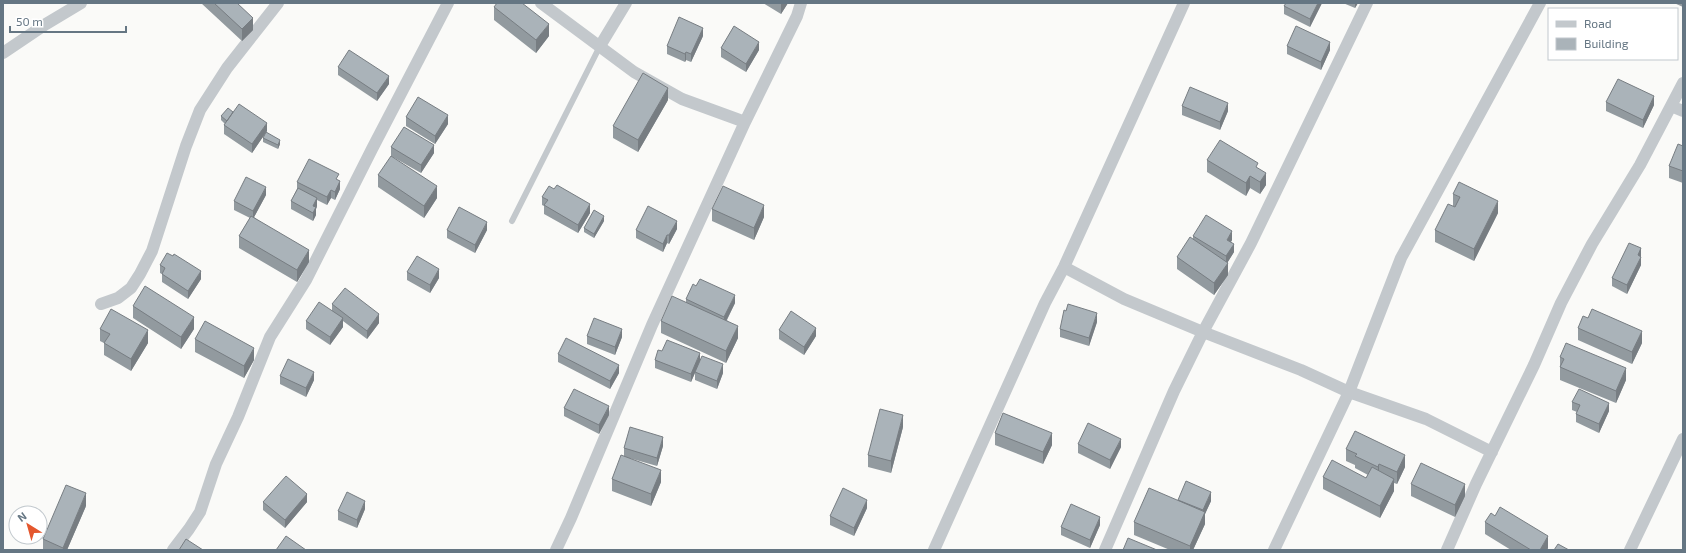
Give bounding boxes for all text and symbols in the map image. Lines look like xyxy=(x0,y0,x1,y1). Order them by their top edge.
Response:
scale bar xyxy=(10,8,126,34)
legend xyxy=(1548,8,1678,60)
text: 50 m xyxy=(16,14,43,28)
text: Road xyxy=(1584,16,1612,30)
text: Building xyxy=(1584,36,1629,50)
north arrow xyxy=(8,505,48,545)
text: N xyxy=(15,509,29,524)

